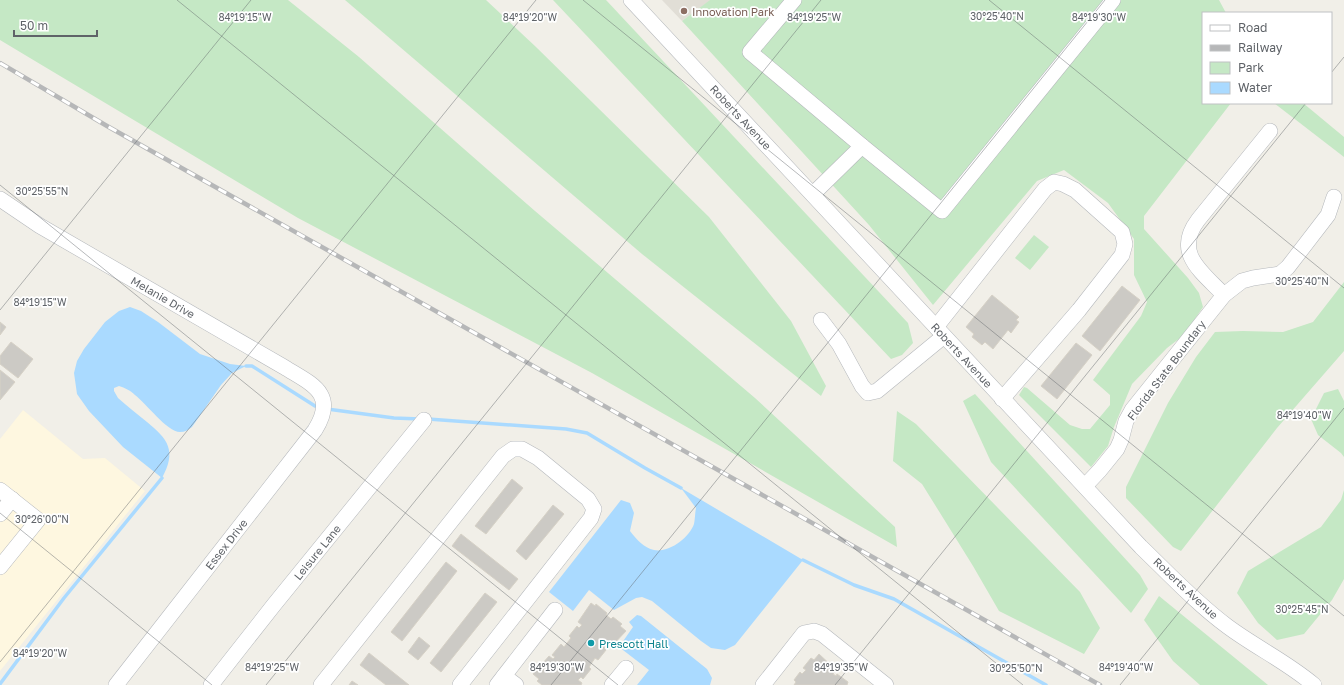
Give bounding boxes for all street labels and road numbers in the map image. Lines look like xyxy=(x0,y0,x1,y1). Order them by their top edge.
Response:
street label: Roberts Avenue xyxy=(708,82,774,152)
street label: Melanie Drive xyxy=(129,273,197,321)
street label: Florida State Boundary xyxy=(1124,318,1208,422)
street label: Roberts Avenue xyxy=(929,320,995,390)
street label: Essex Drive xyxy=(202,516,250,572)
street label: Leisure Lane xyxy=(291,522,343,582)
street label: Roberts Avenue xyxy=(1151,555,1221,621)

